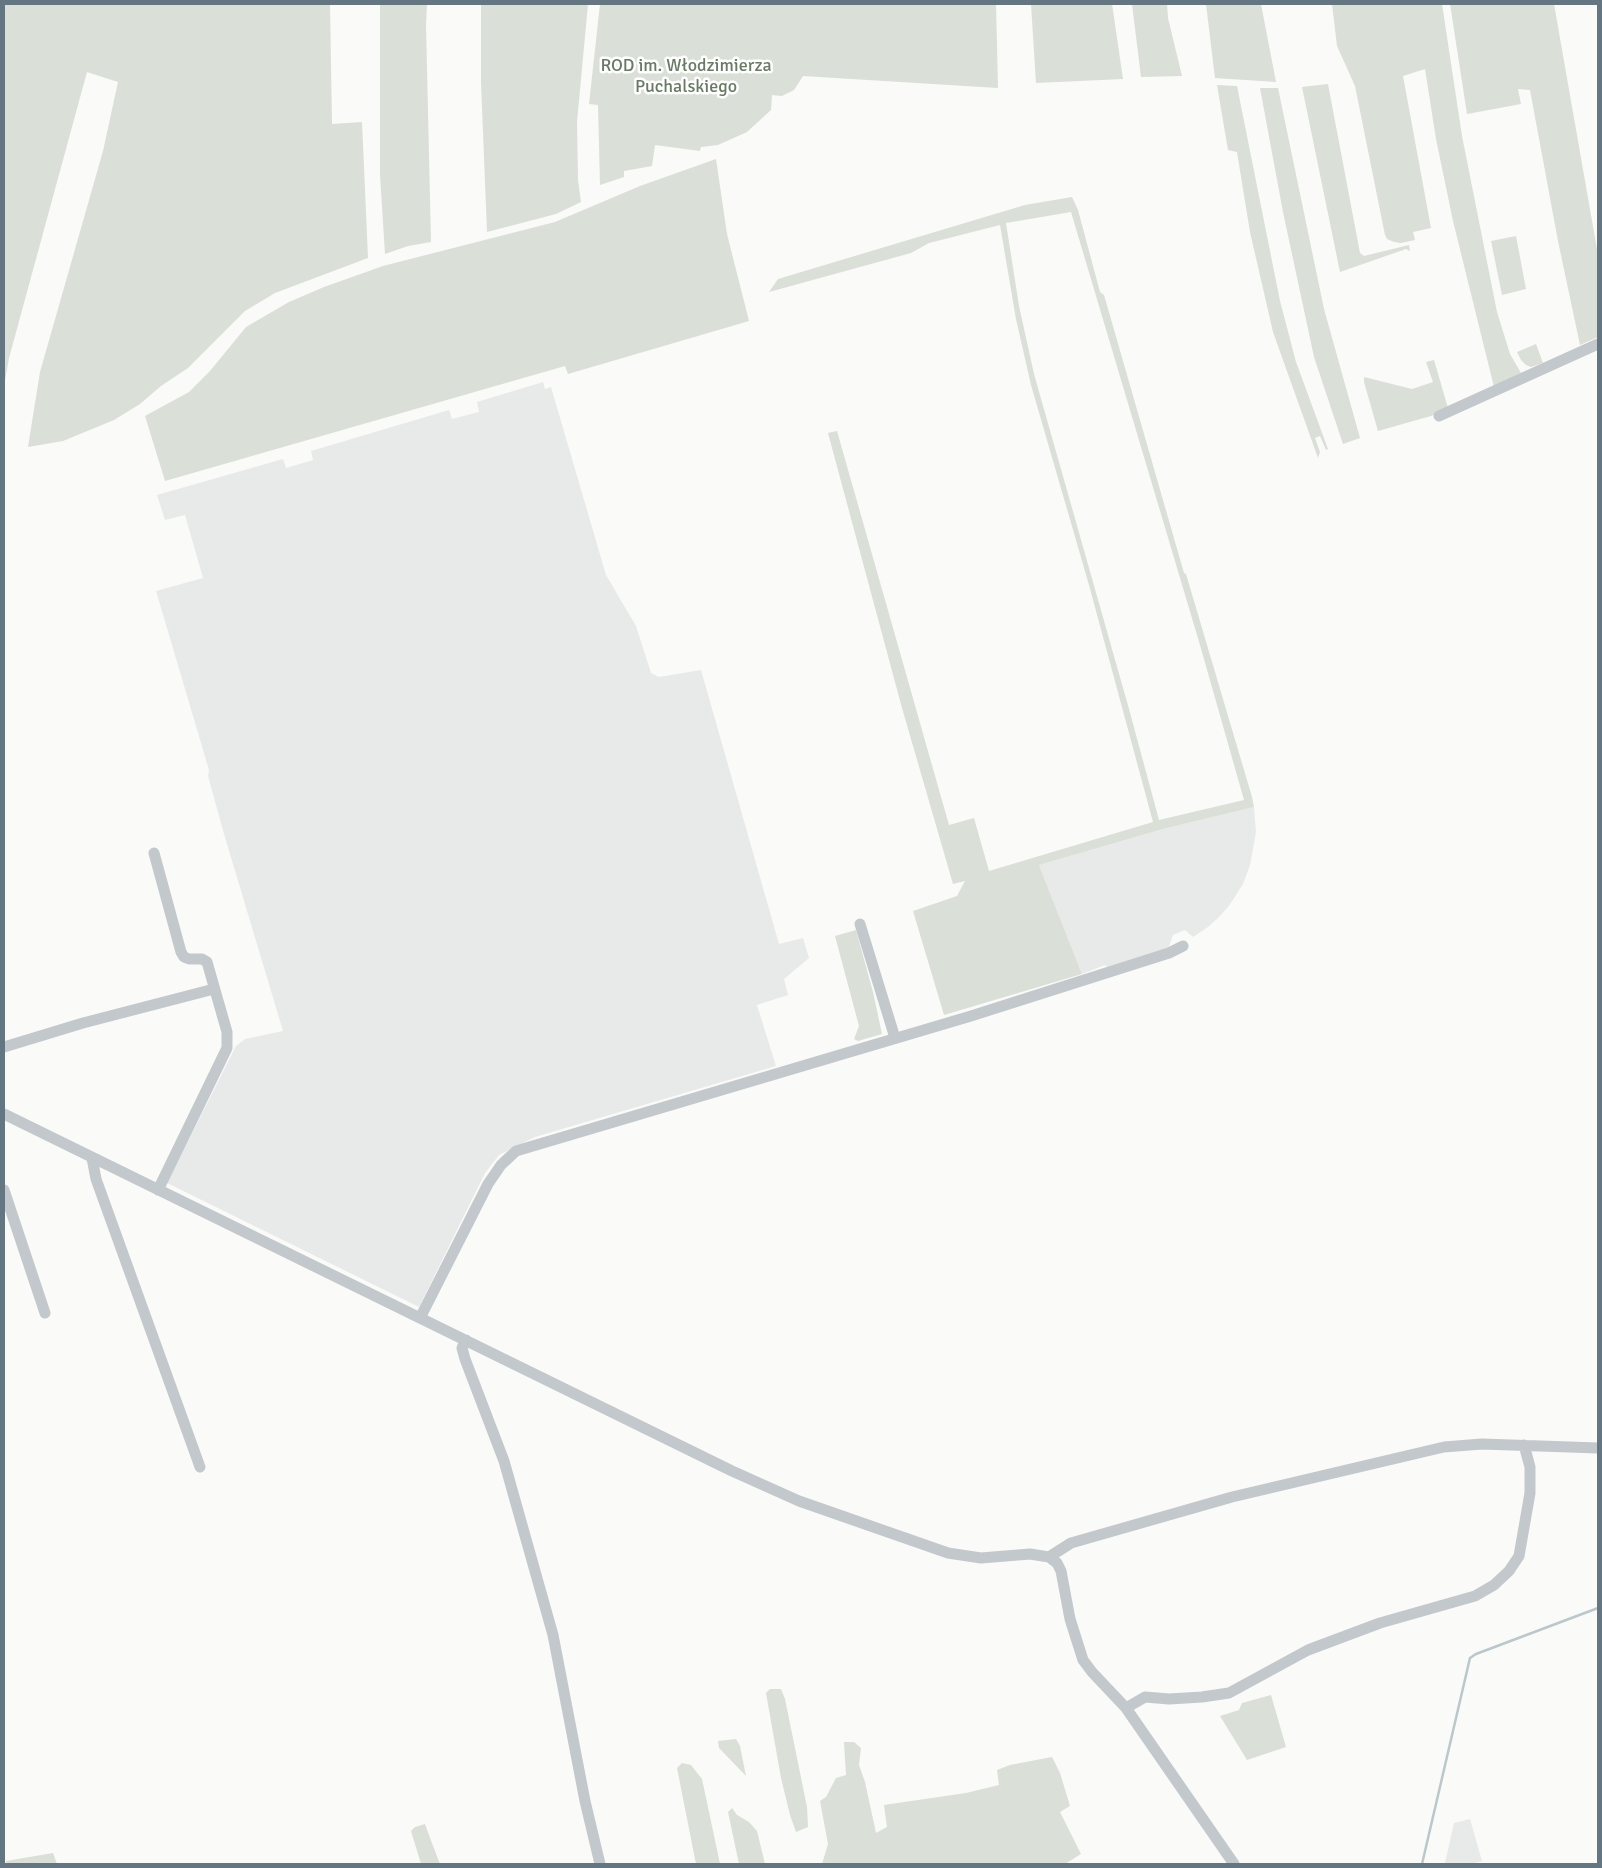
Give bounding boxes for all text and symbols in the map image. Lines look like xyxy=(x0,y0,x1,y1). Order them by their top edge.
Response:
park label: ROD im. Włodzimierza Puchalskiego xyxy=(600,55,772,98)

